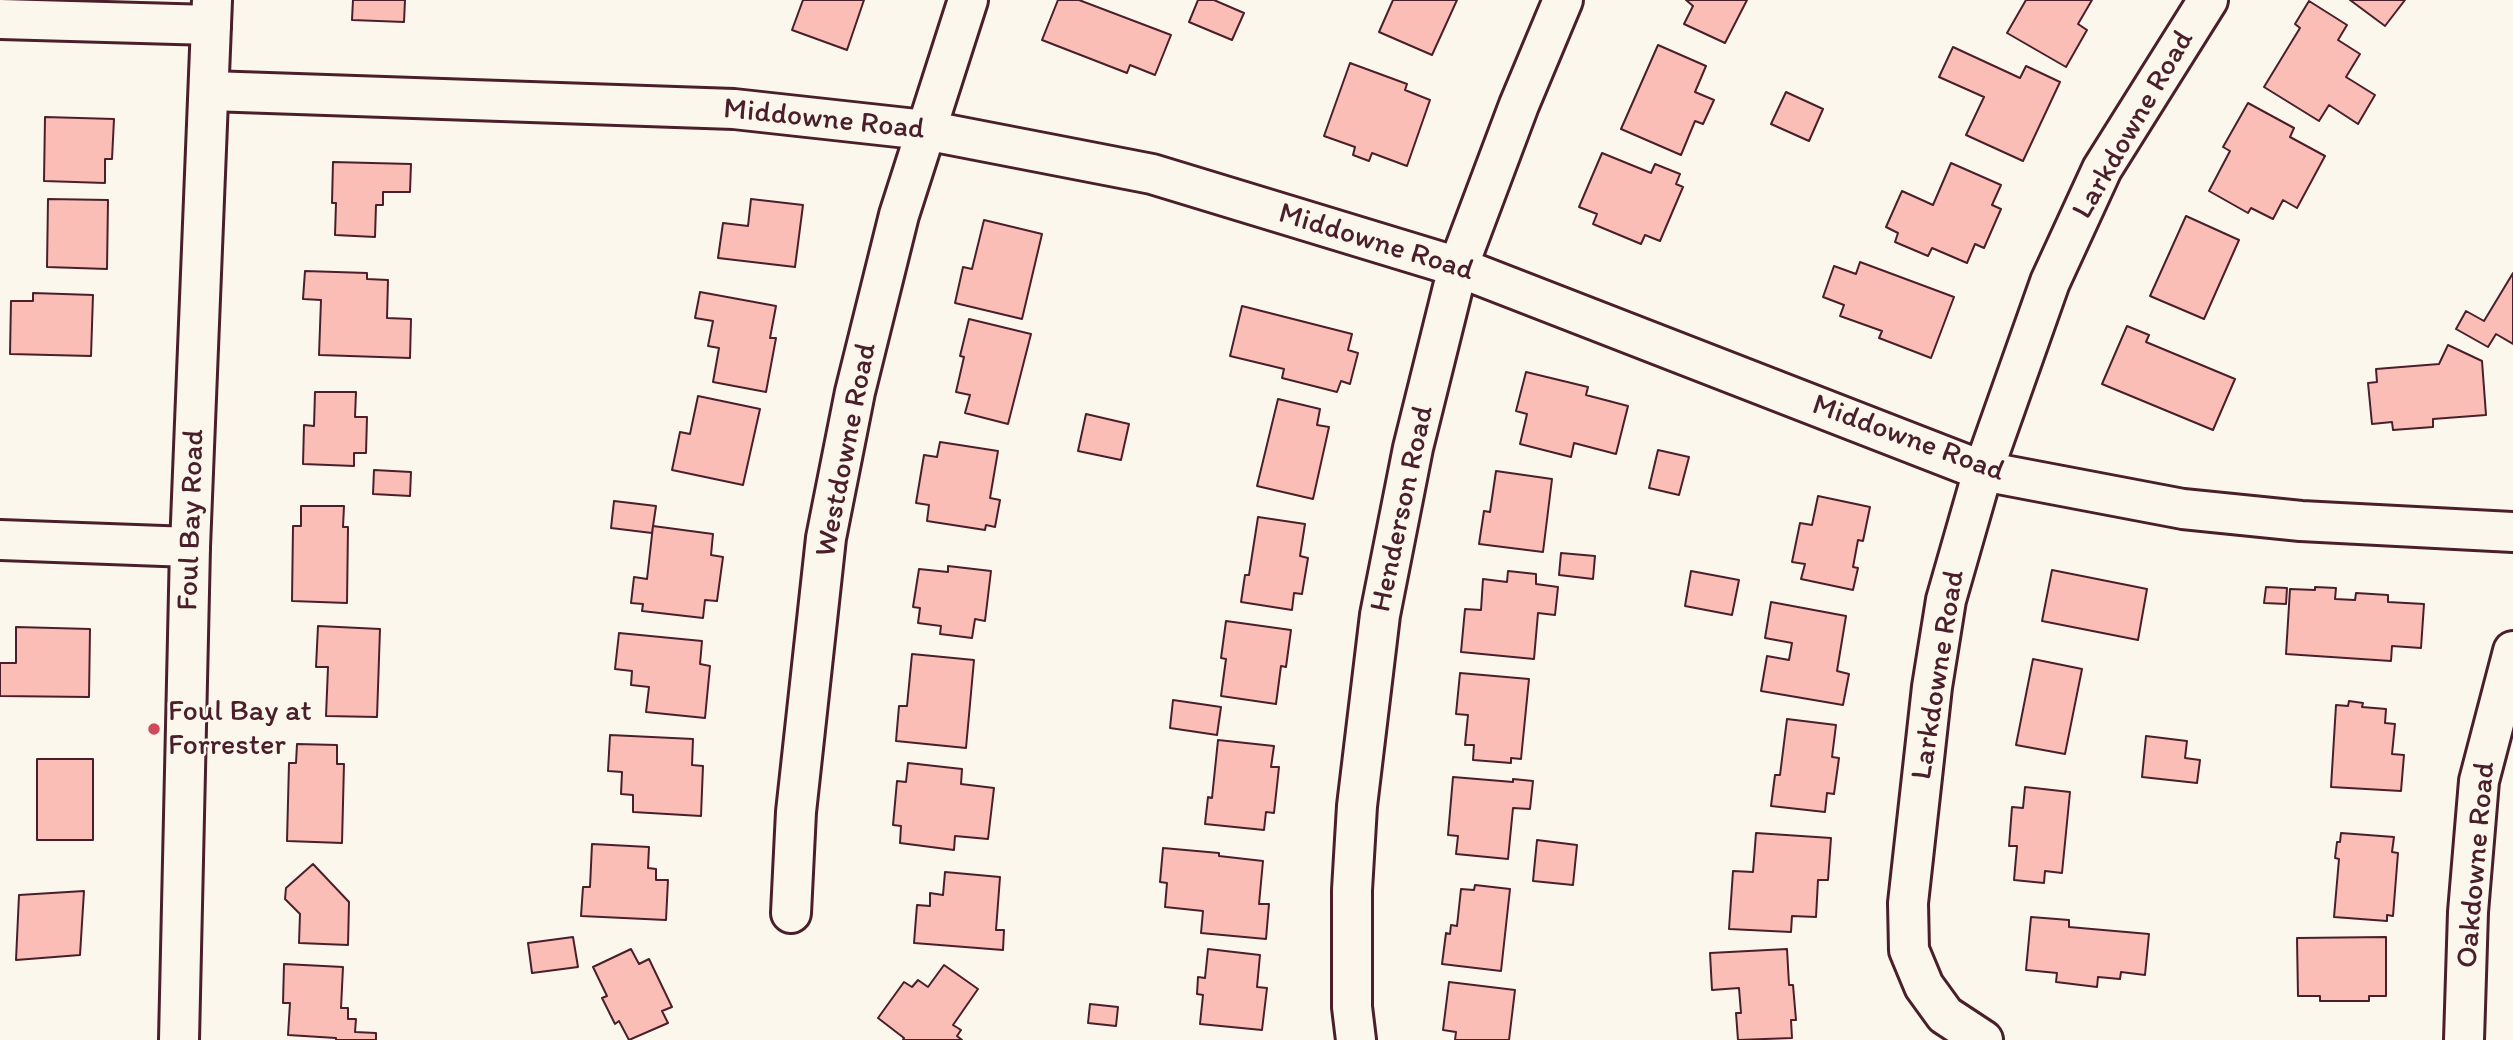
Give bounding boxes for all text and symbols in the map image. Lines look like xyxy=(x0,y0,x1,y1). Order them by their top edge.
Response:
street label: Larkdowne Road xyxy=(2065,24,2203,226)
street label: Middowne Road xyxy=(722,92,926,148)
street label: Middowne Road xyxy=(1274,196,1478,290)
street label: Westdowne Road xyxy=(809,340,885,560)
street label: Middowne Road xyxy=(1807,387,2009,491)
street label: Henderson Road xyxy=(1364,402,1442,616)
street label: Foul Bay Road xyxy=(171,429,213,611)
street label: Larkdowne Road xyxy=(1905,568,1973,782)
place label: Foul Bay at Forrester xyxy=(168,694,312,764)
marker: Foul Bay at Forrester xyxy=(146,721,162,737)
street label: Oakdowne Road xyxy=(2450,760,2504,970)

